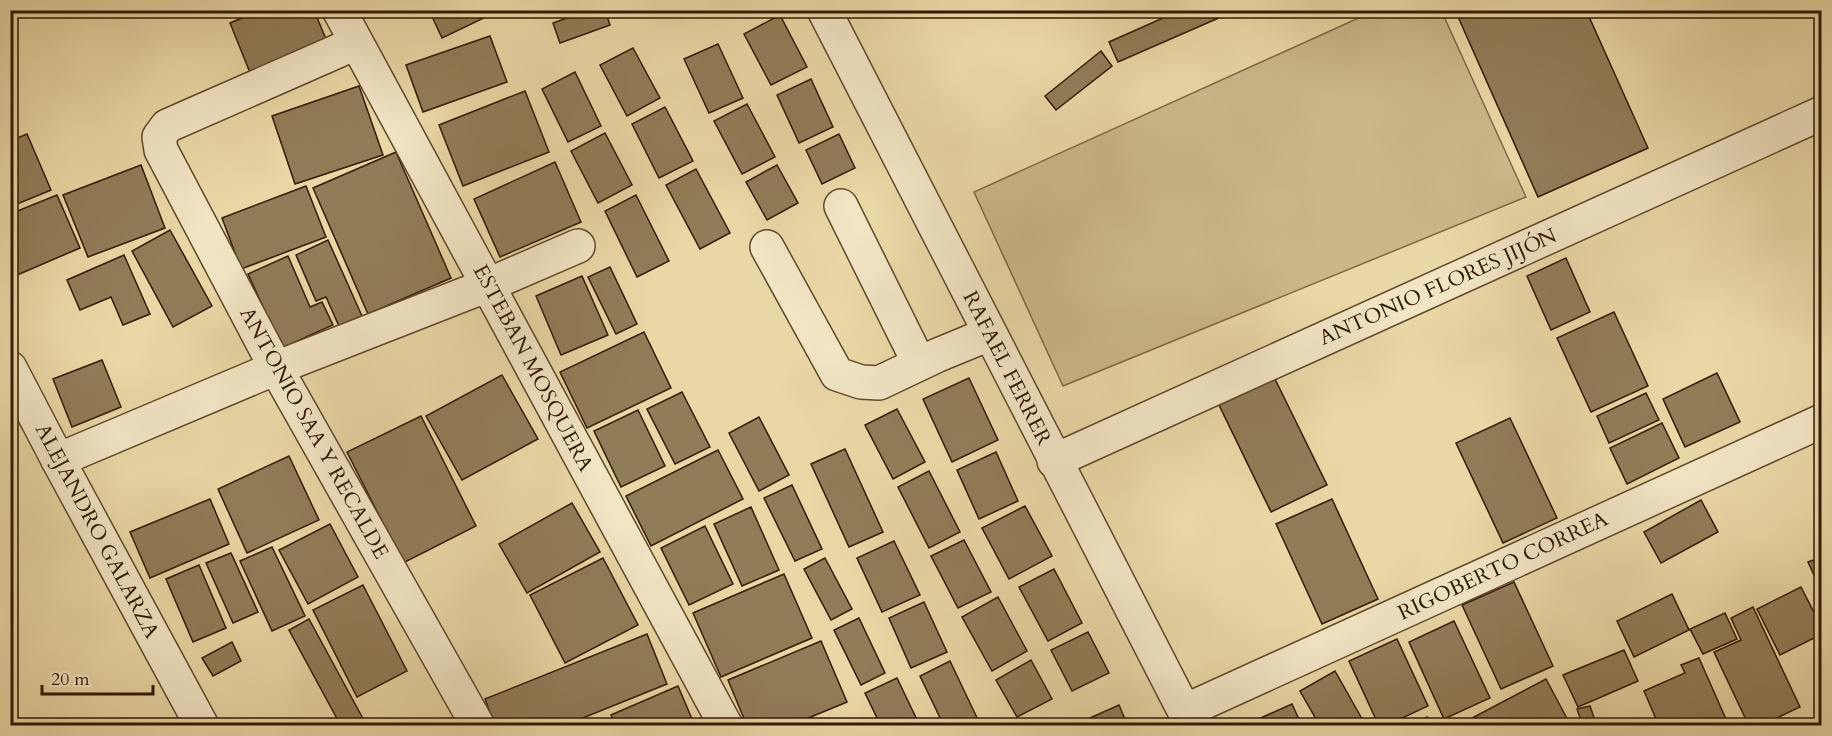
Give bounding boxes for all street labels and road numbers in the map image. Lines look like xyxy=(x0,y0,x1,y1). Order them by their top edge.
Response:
street label: ANTONIO FLORES JIJÓN xyxy=(1314,220,1562,353)
street label: ESTEBAN MOSQUERA xyxy=(466,259,600,477)
street label: RAFAEL FERRER xyxy=(956,286,1059,450)
street label: ANTONIO SAA Y RECALDE xyxy=(233,302,396,564)
street label: ALEJANDRO GALARZA xyxy=(28,418,166,644)
street label: RIGOBERTO CORREA xyxy=(1393,505,1613,627)

